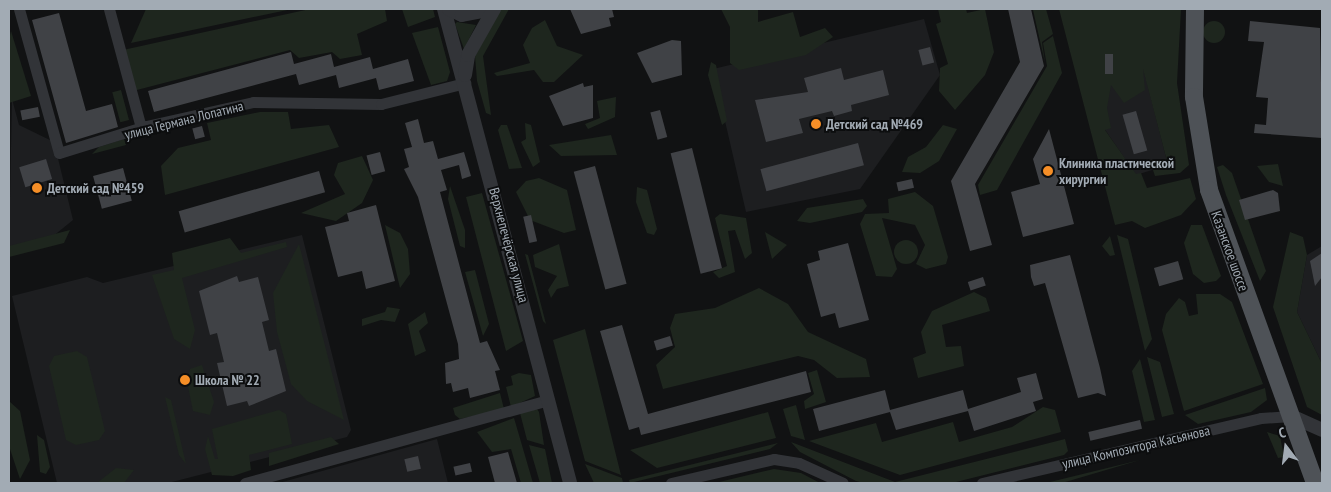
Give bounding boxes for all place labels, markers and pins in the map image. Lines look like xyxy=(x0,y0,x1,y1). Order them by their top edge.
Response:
place label: Детский сад №469 xyxy=(826,116,923,132)
marker: Детский сад №469 xyxy=(810,118,822,130)
place label: Клиника пластической хирургии xyxy=(1059,155,1174,188)
marker: Клиника пластической хирургии xyxy=(1041,164,1055,178)
place label: Детский сад №459 xyxy=(47,180,144,196)
marker: Детский сад №459 xyxy=(31,182,43,194)
place label: Школа № 22 xyxy=(195,372,260,388)
marker: Школа № 22 xyxy=(179,374,191,386)

